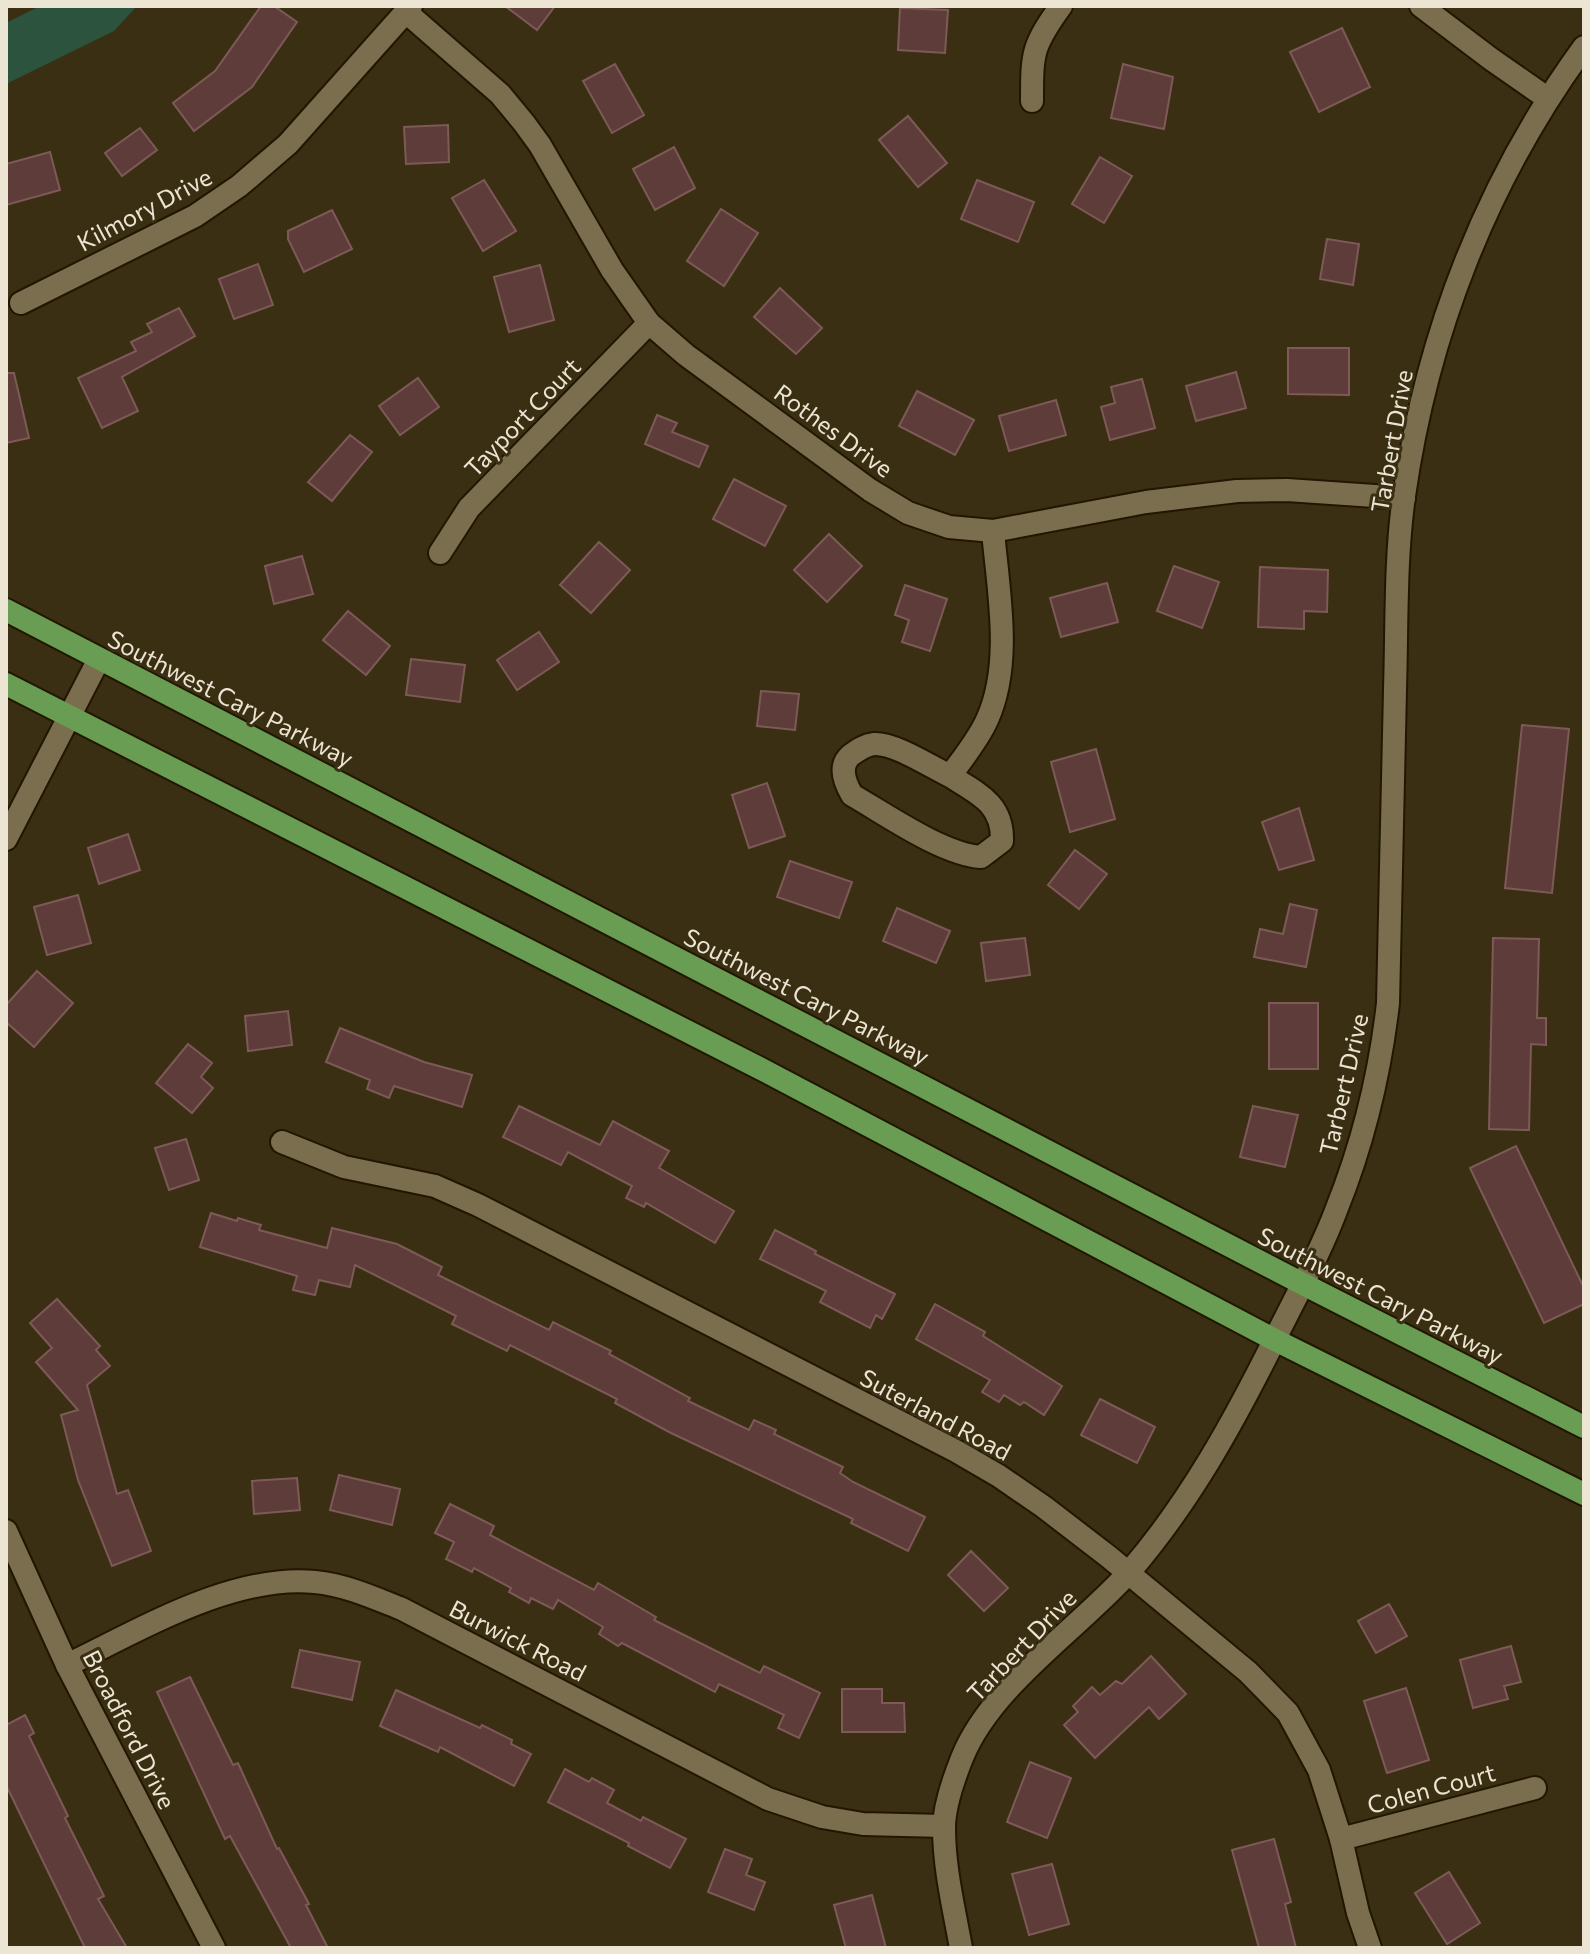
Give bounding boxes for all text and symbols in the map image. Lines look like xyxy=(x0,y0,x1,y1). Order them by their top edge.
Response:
street label: Kilmory Drive xyxy=(72,161,216,257)
street label: Tayport Court xyxy=(458,351,586,483)
street label: Tarbert Drive xyxy=(1364,367,1418,515)
street label: Rothes Drive xyxy=(769,377,899,483)
street label: Southwest Cary Parkway xyxy=(104,623,358,773)
street label: Southwest Cary Parkway xyxy=(680,921,934,1071)
street label: Tarbert Drive xyxy=(1313,1010,1373,1158)
street label: Southwest Cary Parkway xyxy=(1254,1220,1508,1370)
street label: Suterland Road xyxy=(856,1362,1016,1466)
street label: Tarbert Drive xyxy=(960,1583,1082,1707)
street label: Burwick Road xyxy=(445,1593,591,1687)
street label: Broadford Drive xyxy=(78,1645,182,1813)
street label: Colen Court xyxy=(1364,1757,1498,1819)

